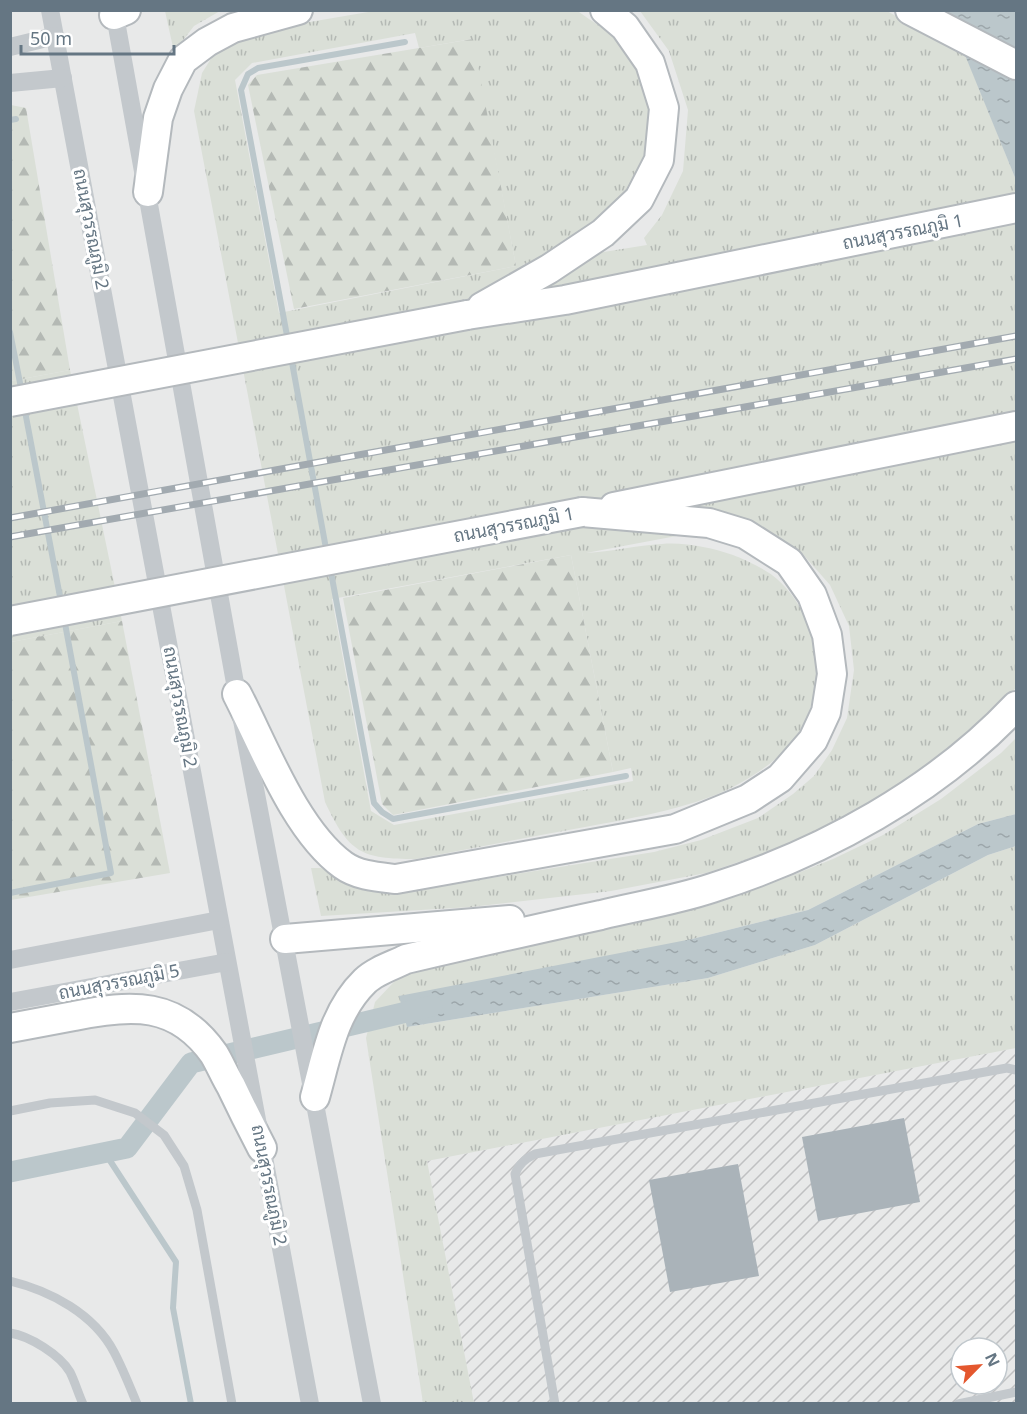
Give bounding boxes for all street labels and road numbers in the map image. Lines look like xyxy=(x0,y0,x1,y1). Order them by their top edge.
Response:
street label: ถนนสุวรรณภูมิ 2 xyxy=(67,166,115,292)
street label: ถนนสุวรรณภูมิ 1 xyxy=(840,208,966,256)
street label: ถนนสุวรรณภูมิ 1 xyxy=(451,501,577,549)
street label: ถนนสุวรรณภูมิ 2 xyxy=(157,644,203,770)
street label: ถนนสุวรรณภูมิ 5 xyxy=(56,958,182,1006)
street label: ถนนสุวรรณภูมิ 2 xyxy=(245,1122,293,1248)

